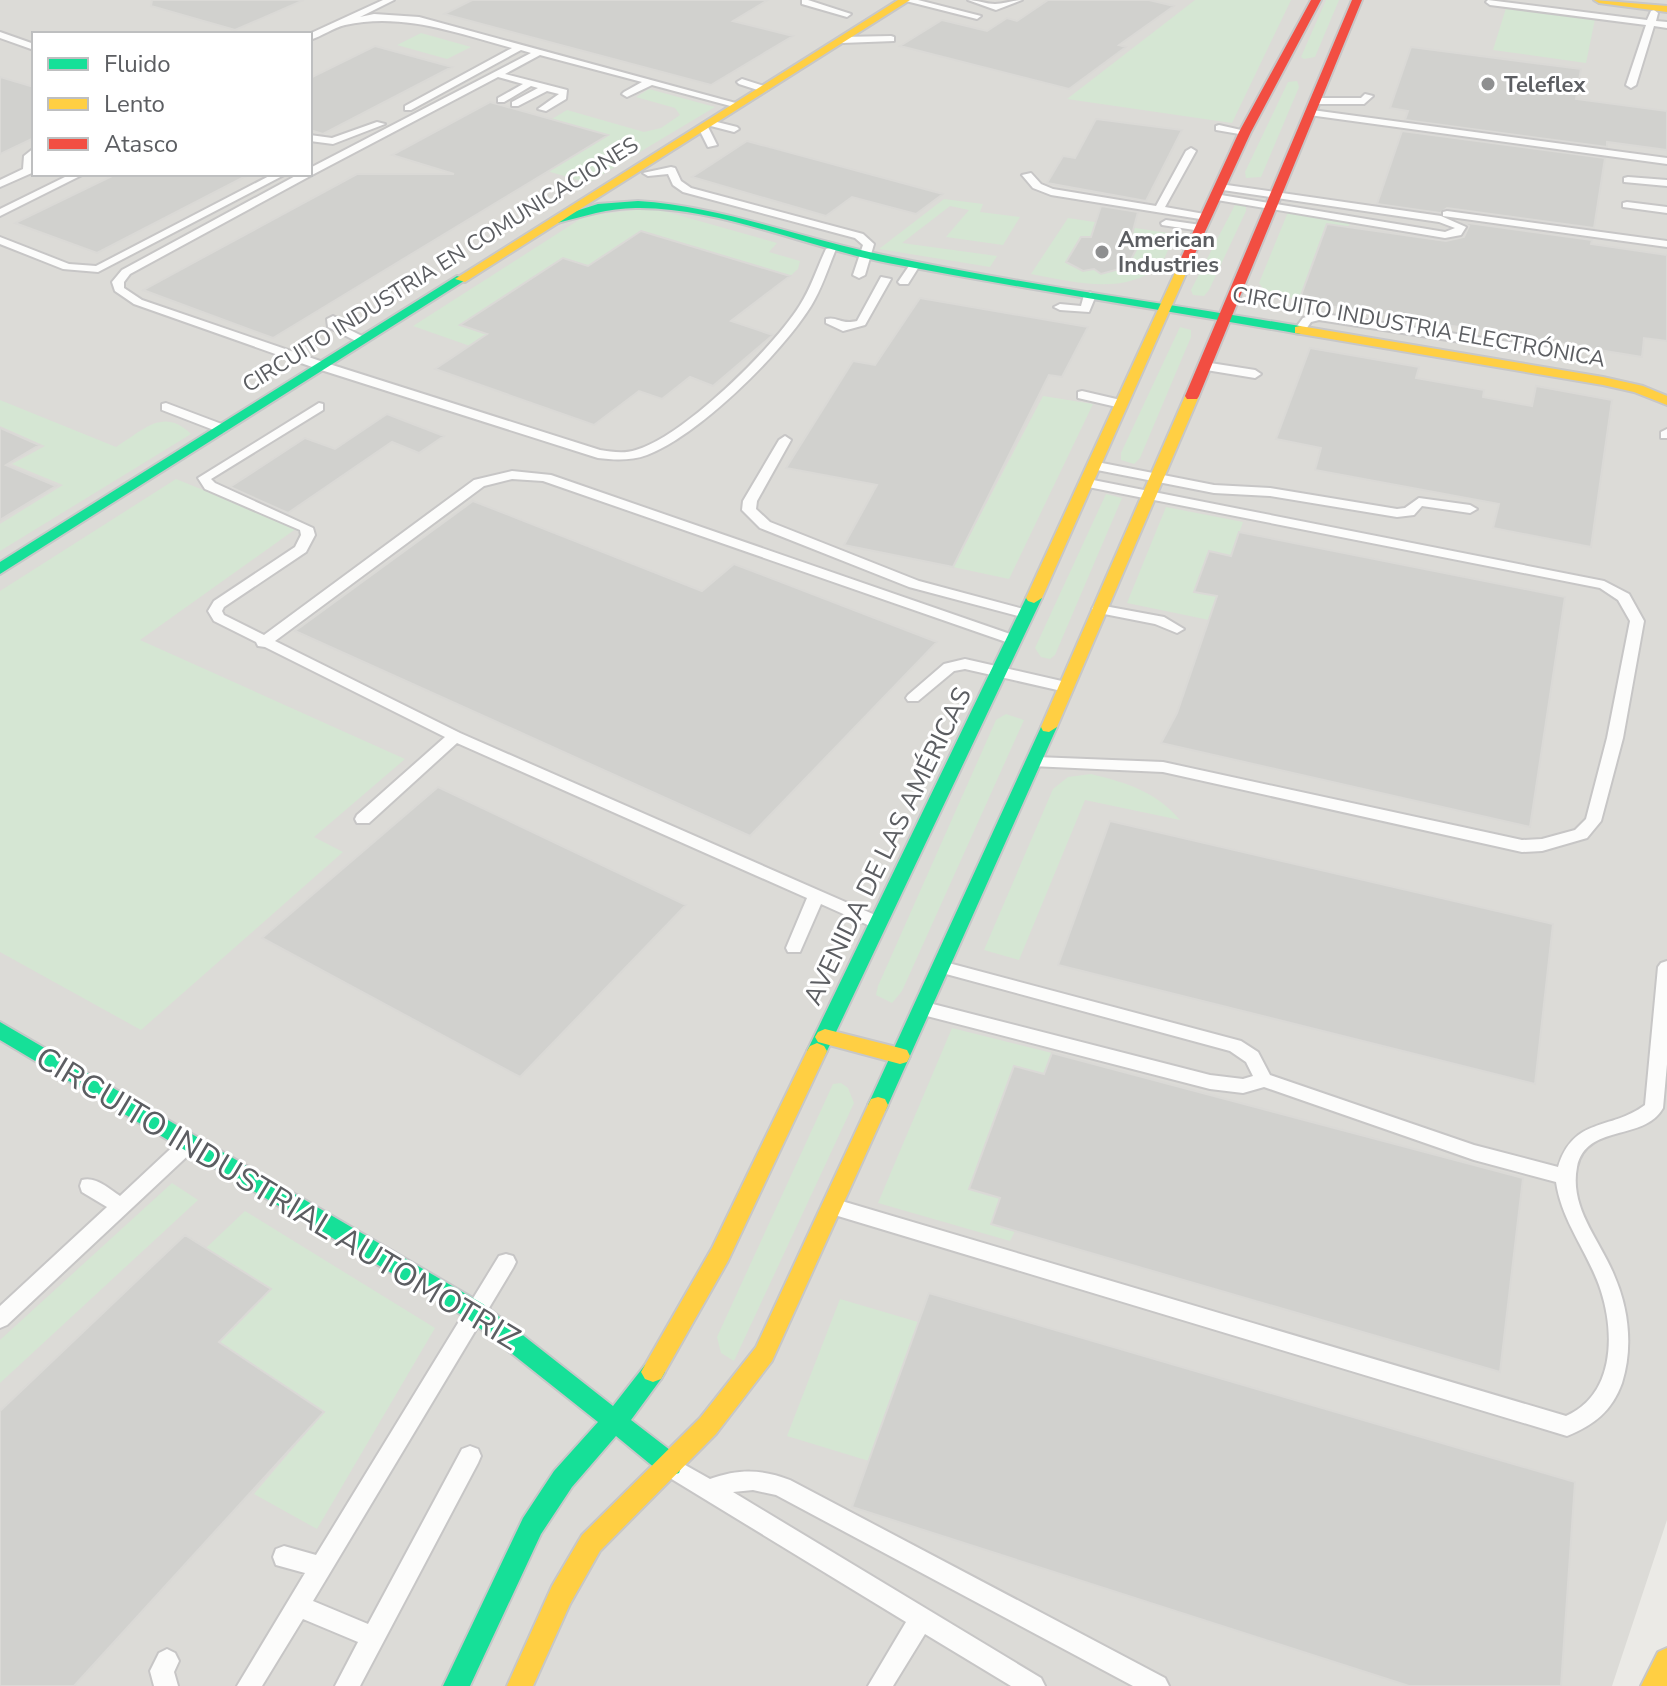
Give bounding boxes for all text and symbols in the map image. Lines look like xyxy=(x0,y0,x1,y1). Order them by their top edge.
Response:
legend xyxy=(32,32,312,176)
text: Fluido xyxy=(104,48,171,80)
place label: Teleflex xyxy=(1504,70,1586,100)
marker: Teleflex xyxy=(1479,75,1497,93)
text: Lento xyxy=(104,88,165,120)
text: Atasco xyxy=(104,128,178,160)
street label: CIRCUITO INDUSTRIA EN COMUNICACIONES xyxy=(237,130,644,400)
place label: American Industries xyxy=(1118,225,1219,280)
marker: American Industries xyxy=(1093,243,1111,261)
street label: CIRCUITO INDUSTRIA ELECTRÓNICA xyxy=(1230,279,1608,375)
street label: AVENIDA DE LAS AMÉRICAS xyxy=(795,681,980,1011)
street label: CIRCUITO INDUSTRIAL AUTOMOTRIZ xyxy=(28,1036,528,1361)

